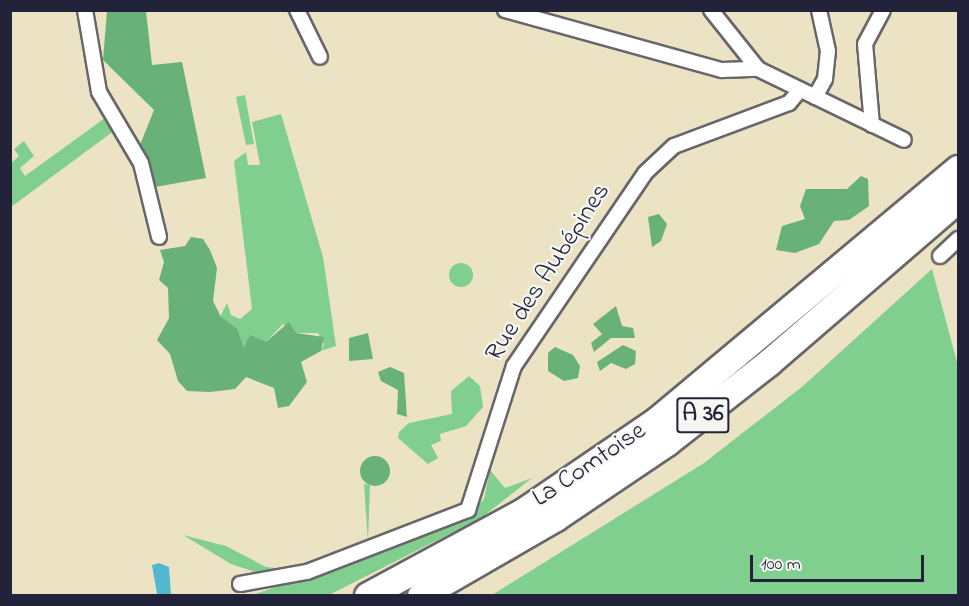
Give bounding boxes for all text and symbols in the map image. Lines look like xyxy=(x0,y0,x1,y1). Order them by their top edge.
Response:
street label: Rue des Aubépines xyxy=(480,178,618,368)
road number: A 36 xyxy=(676,394,730,436)
street label: La Comtoise xyxy=(527,417,653,515)
scale bar xyxy=(753,543,927,581)
text: 100 m xyxy=(761,552,801,578)

